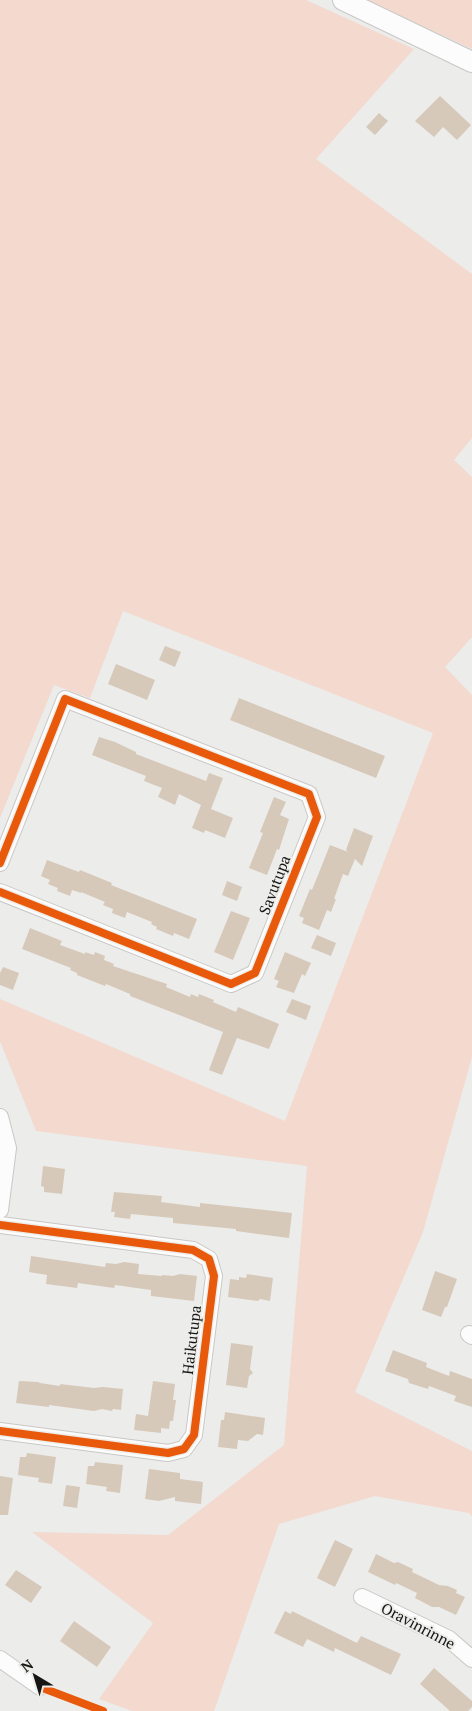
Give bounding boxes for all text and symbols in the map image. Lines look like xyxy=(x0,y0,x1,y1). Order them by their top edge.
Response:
street label: Savutupa xyxy=(254,852,295,917)
street label: Haikutupa xyxy=(177,1304,205,1376)
street label: Oravinrinne xyxy=(378,1597,459,1653)
north arrow xyxy=(10,1651,60,1701)
text: N xyxy=(17,1654,37,1676)

